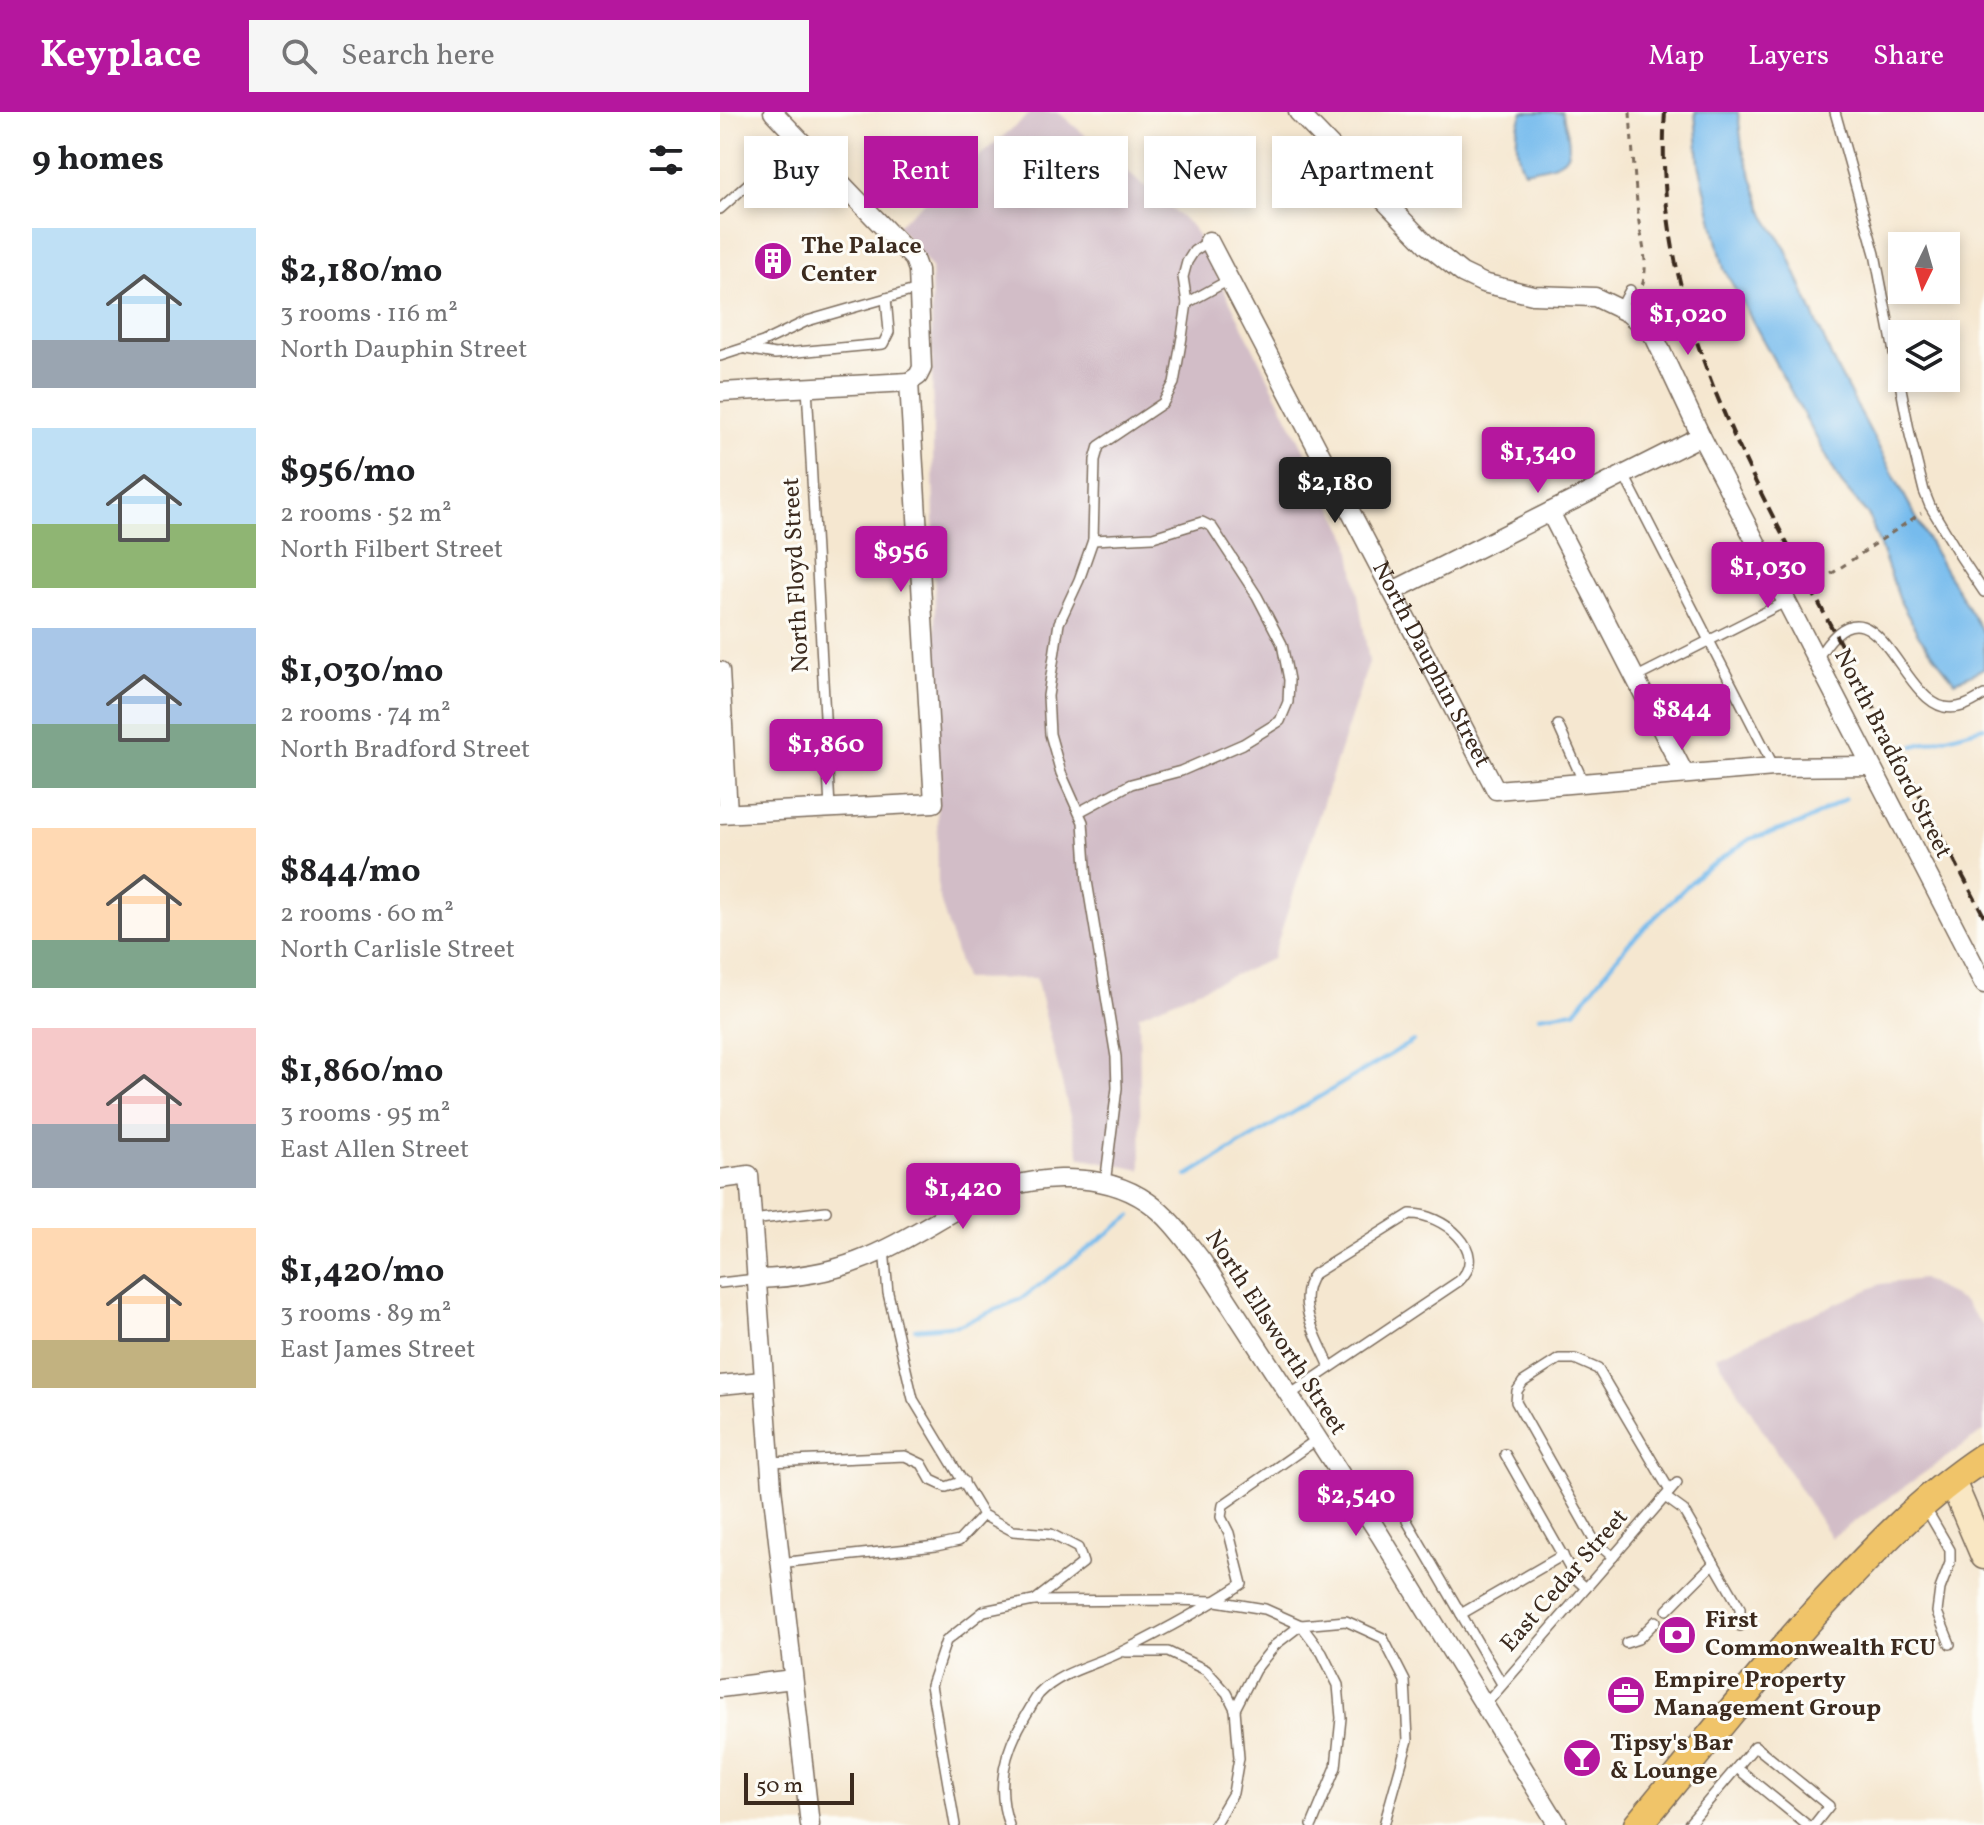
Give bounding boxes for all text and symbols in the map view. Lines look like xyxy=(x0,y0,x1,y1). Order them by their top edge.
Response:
search box xyxy=(249,20,809,92)
text: Keyplace xyxy=(40,30,201,83)
icon: search xyxy=(277,34,321,78)
text: Search here xyxy=(341,35,495,77)
text: Map xyxy=(1648,37,1704,76)
text: Layers xyxy=(1748,37,1829,76)
text: Share xyxy=(1873,37,1944,76)
chip: Buy xyxy=(744,136,848,208)
chip: Rent xyxy=(864,136,978,208)
chip: Filters xyxy=(994,136,1128,208)
chip: New xyxy=(1144,136,1256,208)
chip: Apartment xyxy=(1272,136,1462,208)
text: 9 homes xyxy=(32,137,164,184)
icon: filters xyxy=(644,138,688,182)
place label: The Palace Center xyxy=(801,230,922,292)
north arrow xyxy=(1888,232,1960,304)
map controls xyxy=(1888,232,1960,392)
building icon: The Palace Center xyxy=(752,240,794,282)
text: $2,180/mo xyxy=(280,249,442,296)
icon: home xyxy=(96,260,192,356)
pin: $1,020 xyxy=(1623,289,1753,357)
text: 3 rooms · 116 m² xyxy=(280,296,458,332)
text: $1,020 xyxy=(1649,297,1727,333)
button: layers xyxy=(1888,320,1960,392)
text: North Dauphin Street xyxy=(280,332,527,368)
pin: $1,340 xyxy=(1473,427,1603,495)
text: $1,340 xyxy=(1500,435,1576,471)
text: $956/mo xyxy=(280,449,415,496)
pin: $2,180 xyxy=(1270,457,1400,525)
icon: home xyxy=(96,460,192,556)
text: $2,180 xyxy=(1297,465,1373,501)
street label: North Floyd Street xyxy=(775,477,819,673)
text: 2 rooms · 52 m² xyxy=(280,496,452,532)
pin: $956 xyxy=(854,526,948,594)
text: North Filbert Street xyxy=(280,532,503,568)
text: $956 xyxy=(873,534,929,570)
pin: $1,030 xyxy=(1703,542,1833,610)
text: $1,030 xyxy=(1729,550,1807,586)
street label: North Dauphin Street xyxy=(1362,556,1498,774)
street label: North Bradford Street xyxy=(1824,643,1960,865)
text: $1,030/mo xyxy=(280,649,444,696)
icon: home xyxy=(96,660,192,756)
pin: $844 xyxy=(1635,684,1729,752)
text: $844 xyxy=(1652,692,1712,728)
text: 2 rooms · 74 m² xyxy=(280,696,451,732)
pin: $1,860 xyxy=(761,719,891,787)
text: $1,860 xyxy=(788,727,864,763)
text: North Bradford Street xyxy=(280,732,530,768)
text: $844/mo xyxy=(280,849,421,896)
icon: home xyxy=(96,860,192,956)
text: 2 rooms · 60 m² xyxy=(280,896,454,932)
text: North Carlisle Street xyxy=(280,932,515,968)
text: $1,860/mo xyxy=(280,1049,443,1096)
icon: home xyxy=(96,1060,192,1156)
text: 3 rooms · 95 m² xyxy=(280,1096,450,1132)
text: East Allen Street xyxy=(280,1132,469,1168)
pin: $1,420 xyxy=(898,1163,1028,1231)
text: $1,420 xyxy=(924,1171,1002,1207)
street label: North Ellsworth Street xyxy=(1196,1224,1354,1442)
text: $1,420/mo xyxy=(280,1249,444,1296)
icon: home xyxy=(96,1260,192,1356)
text: 3 rooms · 89 m² xyxy=(280,1296,451,1332)
text: East James Street xyxy=(280,1332,475,1368)
pin: $2,540 xyxy=(1291,1470,1421,1538)
text: $2,540 xyxy=(1316,1478,1396,1514)
street label: East Cedar Street xyxy=(1493,1502,1637,1660)
place label: First Commonwealth FCU xyxy=(1705,1604,1936,1666)
bank icon: First Commonwealth FCU xyxy=(1656,1614,1698,1656)
place label: Empire Property Management Group xyxy=(1654,1664,1881,1726)
office icon: Empire Property Management Group xyxy=(1605,1674,1647,1716)
place label: Tipsy's Bar & Lounge xyxy=(1610,1727,1733,1789)
bar icon: Tipsy's Bar & Lounge xyxy=(1561,1737,1603,1779)
scale bar xyxy=(744,1769,854,1805)
text: 50 m xyxy=(756,1771,803,1802)

